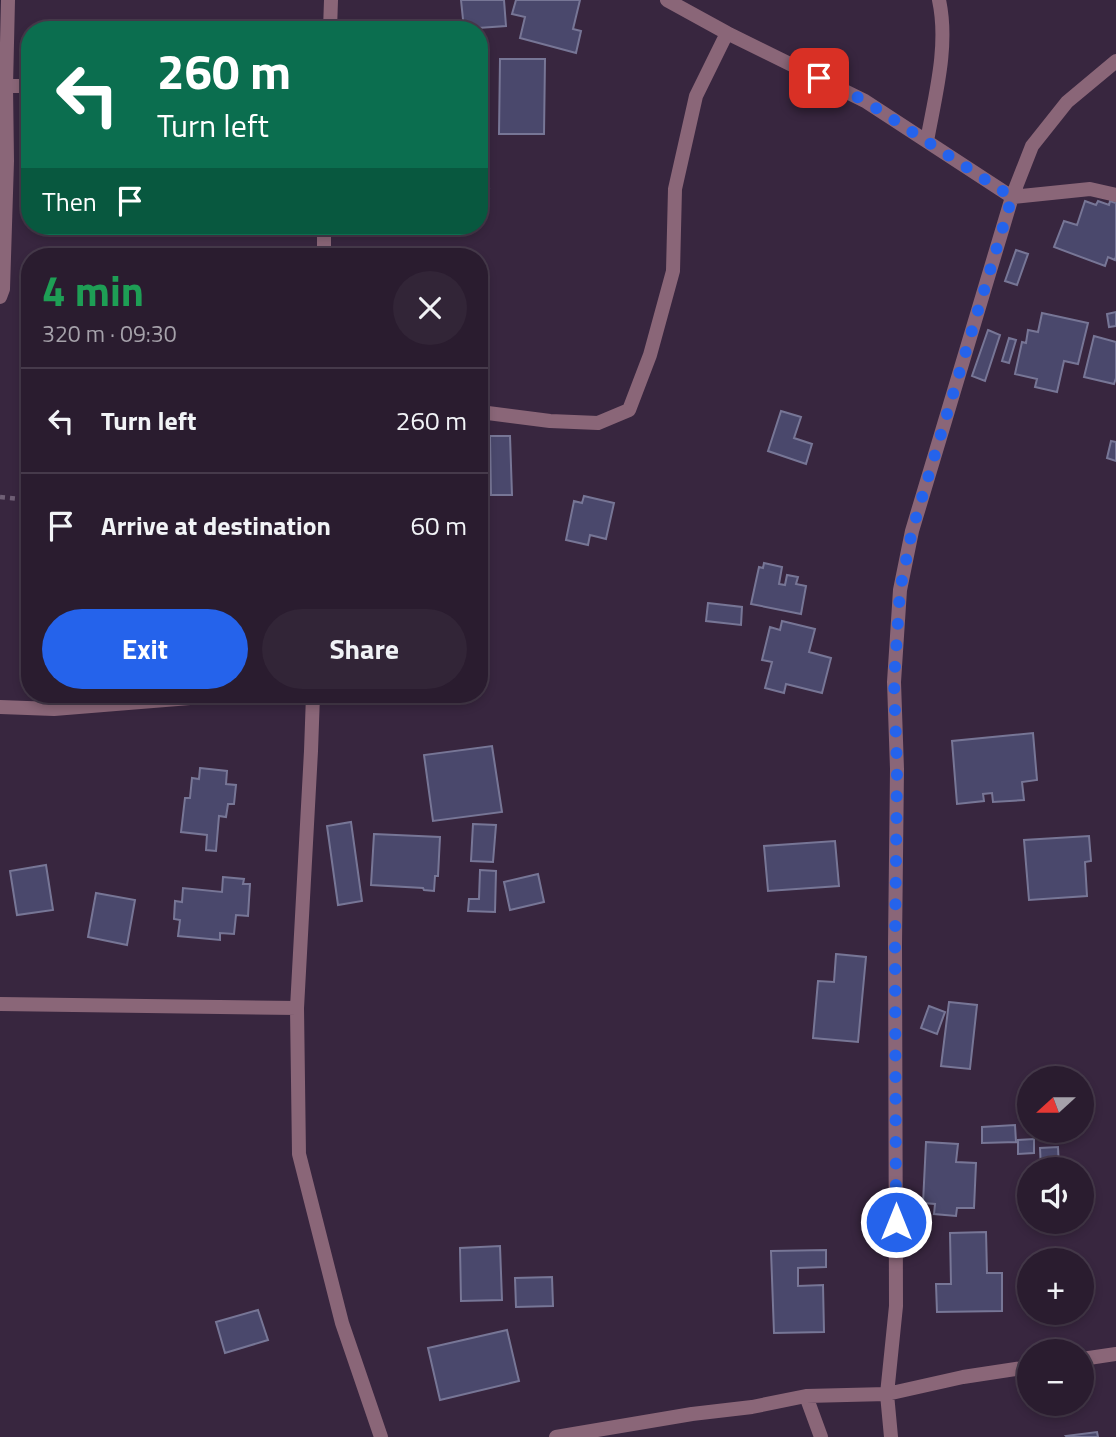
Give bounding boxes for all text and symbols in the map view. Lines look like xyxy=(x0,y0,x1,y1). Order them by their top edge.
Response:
text: 260 m xyxy=(157,33,291,108)
pin xyxy=(789,48,849,108)
icon: left xyxy=(42,49,133,140)
icon: arrive xyxy=(800,59,838,97)
text: Turn left xyxy=(157,101,269,149)
text: Then xyxy=(42,182,97,221)
icon: arrive xyxy=(111,182,149,220)
text: 4 min xyxy=(42,258,144,322)
button: close xyxy=(393,271,467,345)
text: 320 m · 09:30 xyxy=(42,316,177,351)
text: Turn left xyxy=(101,401,196,440)
text: 260 m xyxy=(396,401,467,440)
icon: left xyxy=(42,402,80,440)
text: Arrive at destination xyxy=(101,506,331,545)
text: 60 m xyxy=(410,506,467,545)
icon: arrive xyxy=(42,507,80,545)
button: Exit xyxy=(42,609,248,689)
button: Share xyxy=(262,609,467,689)
north arrow xyxy=(1017,1066,1094,1143)
map controls xyxy=(1017,1066,1094,1416)
button: sound xyxy=(1017,1157,1094,1234)
position arrow xyxy=(859,1185,933,1259)
button: + xyxy=(1017,1248,1094,1325)
button: − xyxy=(1017,1339,1094,1416)

